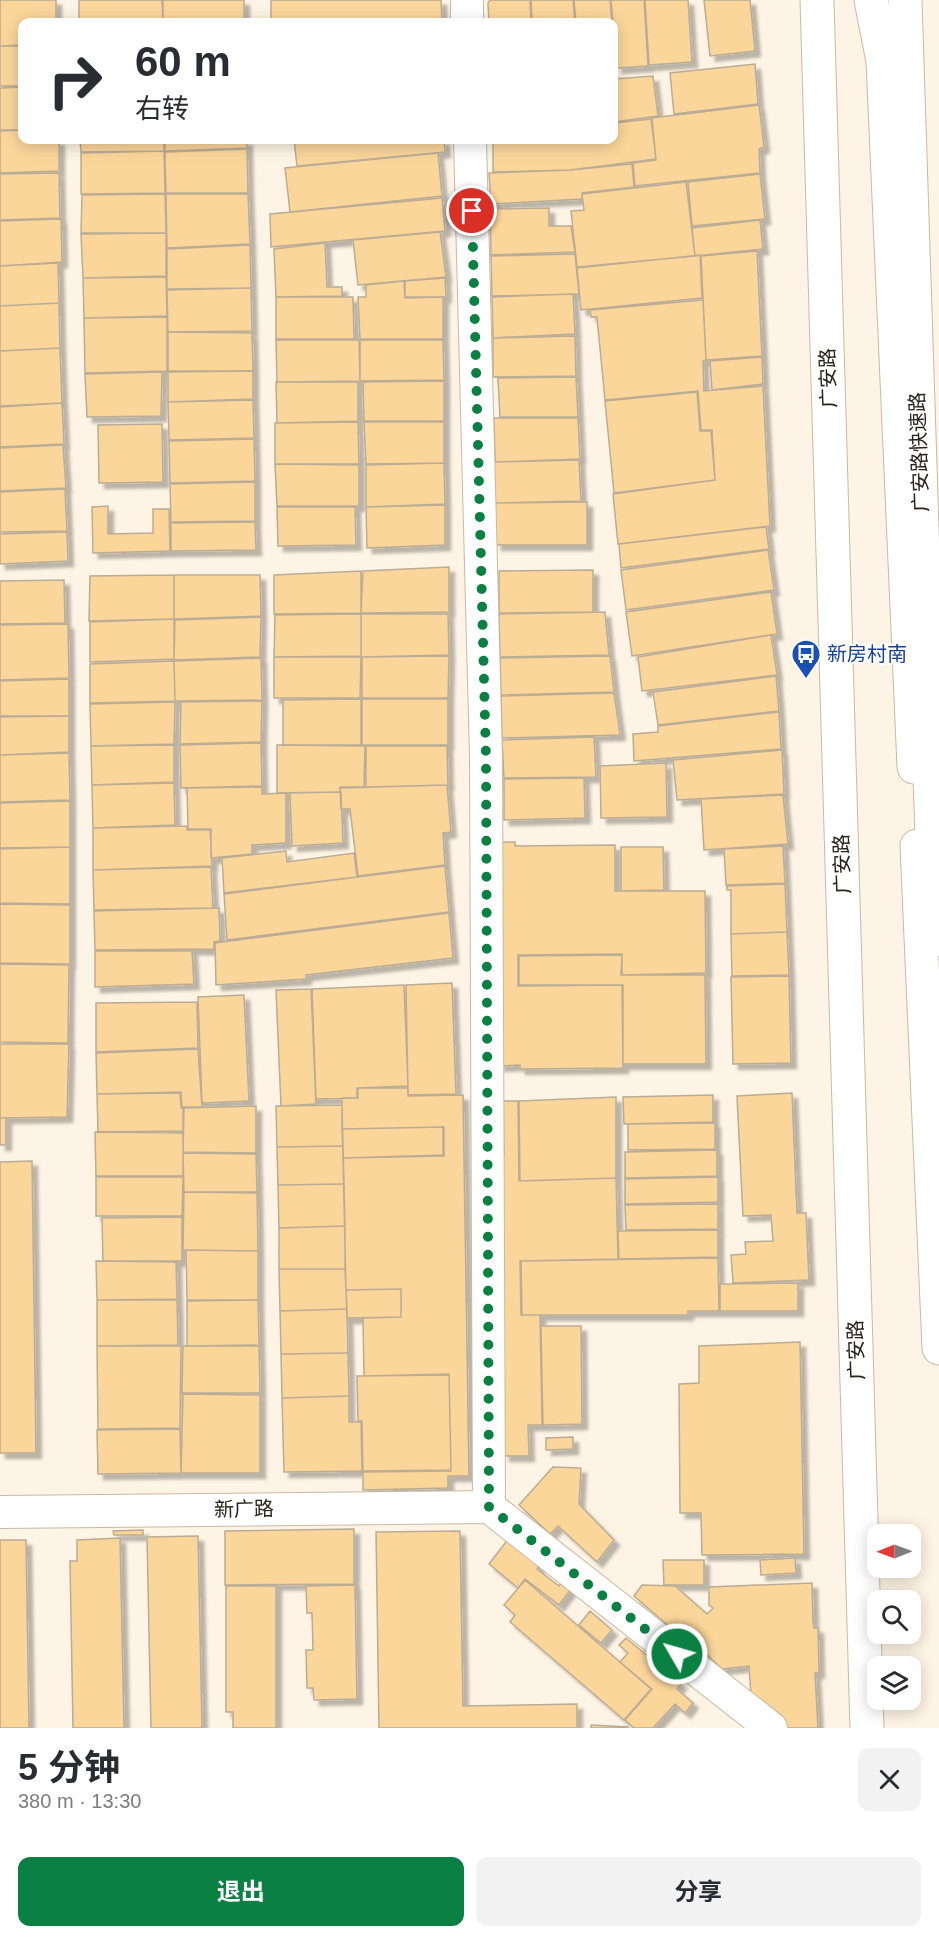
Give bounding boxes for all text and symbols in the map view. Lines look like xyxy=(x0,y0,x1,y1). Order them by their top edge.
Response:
text: 60 m xyxy=(135,38,231,85)
icon: right xyxy=(36,42,114,120)
text: 右转 xyxy=(135,94,189,124)
pin xyxy=(446,185,497,236)
icon: arrive xyxy=(455,194,488,227)
street label: 广安路 xyxy=(816,348,840,408)
street label: 广安路快速路 xyxy=(906,392,932,512)
bus stop icon: 新房村南 xyxy=(790,638,822,680)
place label: 新房村南 xyxy=(827,643,907,665)
street label: 广安路 xyxy=(830,834,854,894)
street label: 广安路 xyxy=(844,1320,868,1380)
street label: 新广路 xyxy=(214,1497,274,1521)
north arrow xyxy=(867,1524,921,1578)
map controls xyxy=(867,1524,921,1710)
button: search xyxy=(867,1590,921,1644)
position arrow xyxy=(645,1622,709,1686)
button: layers xyxy=(867,1656,921,1710)
text: 5 分钟 xyxy=(18,1747,120,1788)
button: close xyxy=(858,1748,921,1811)
text: 380 m · 13:30 xyxy=(18,1790,141,1812)
button: 退出 xyxy=(18,1857,464,1926)
button: 分享 xyxy=(476,1857,921,1926)

